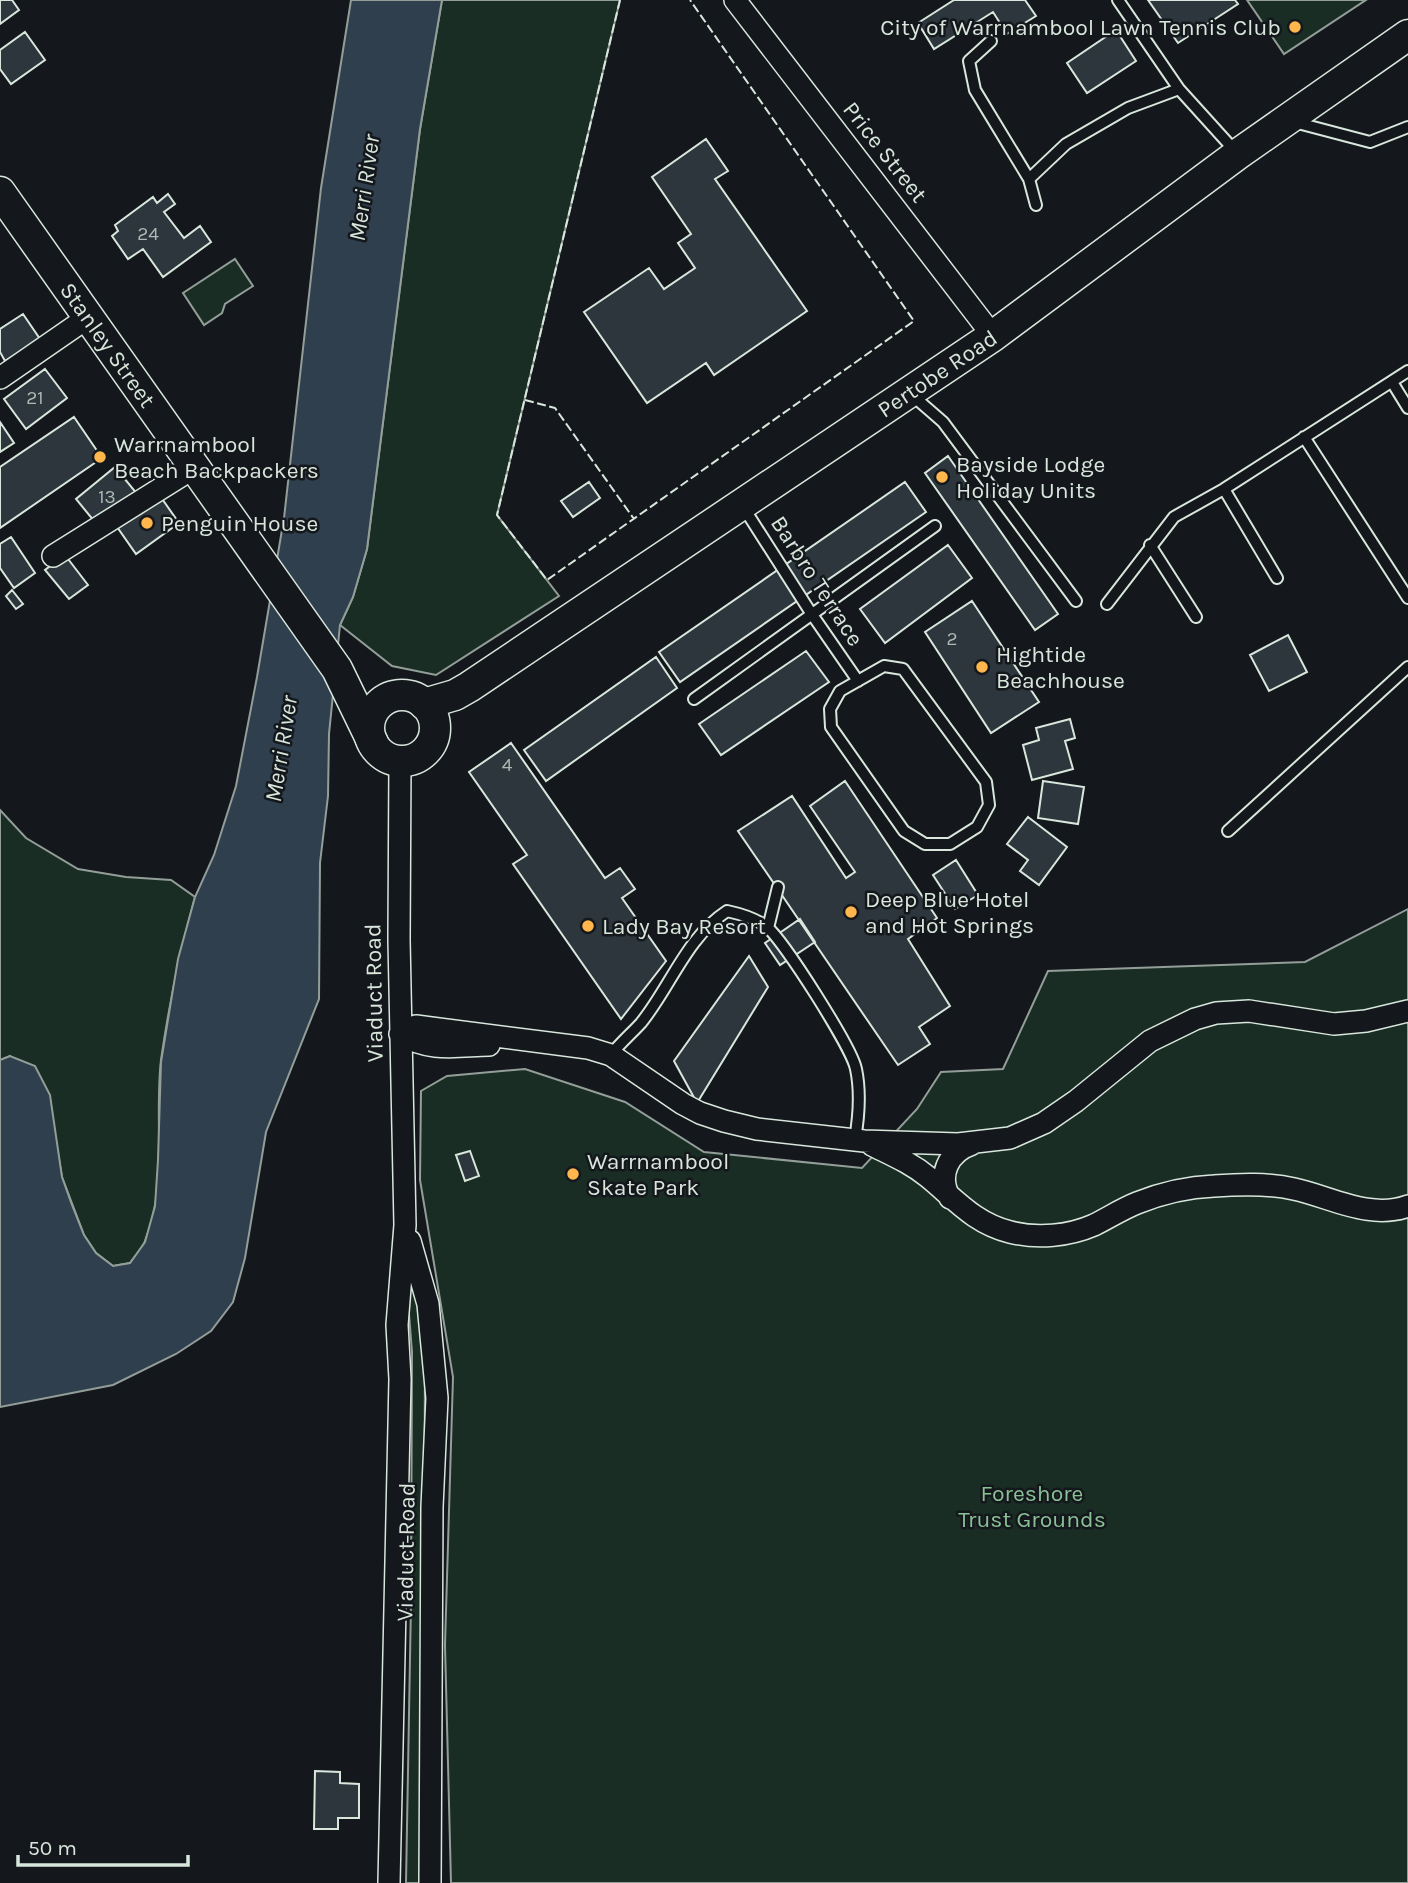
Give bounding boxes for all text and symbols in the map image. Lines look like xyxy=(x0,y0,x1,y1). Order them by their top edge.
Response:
place label: City of Warrnambool Lawn Tennis Club xyxy=(880,14,1281,41)
marker: City of Warrnambool Lawn Tennis Club xyxy=(1287,19,1303,35)
street label: Price Street xyxy=(837,96,933,208)
water label: Merri River xyxy=(343,132,385,243)
house number: 24 xyxy=(137,223,159,245)
street label: Stanley Street xyxy=(55,277,161,413)
street label: Pertobe Road xyxy=(872,324,1002,423)
house number: 21 xyxy=(26,387,44,409)
place label: Warrnambool Beach Backpackers xyxy=(114,431,319,484)
marker: Warrnambool Beach Backpackers xyxy=(92,449,108,465)
place label: Bayside Lodge Holiday Units xyxy=(956,451,1105,504)
marker: Bayside Lodge Holiday Units xyxy=(934,469,950,485)
house number: 13 xyxy=(98,486,116,508)
place label: Penguin House xyxy=(161,510,318,537)
street label: Barbro Terrace xyxy=(765,511,869,651)
marker: Penguin House xyxy=(139,515,155,531)
house number: 2 xyxy=(946,628,958,650)
place label: Hightide Beachhouse xyxy=(996,641,1125,694)
marker: Hightide Beachhouse xyxy=(974,659,990,675)
water label: Merri River xyxy=(259,693,303,804)
house number: 4 xyxy=(502,754,513,776)
place label: Deep Blue Hotel and Hot Springs xyxy=(865,886,1034,939)
marker: Deep Blue Hotel and Hot Springs xyxy=(843,904,859,920)
place label: Lady Bay Resort xyxy=(602,913,766,940)
marker: Lady Bay Resort xyxy=(580,918,596,934)
street label: Viaduct Road xyxy=(359,923,389,1063)
place label: Warrnambool Skate Park xyxy=(587,1148,729,1201)
marker: Warrnambool Skate Park xyxy=(565,1166,581,1182)
park label: Foreshore Trust Grounds xyxy=(958,1480,1106,1533)
street label: Viaduct Road xyxy=(391,1482,421,1622)
scale bar xyxy=(18,1824,187,1868)
text: 50 m xyxy=(28,1836,77,1860)

